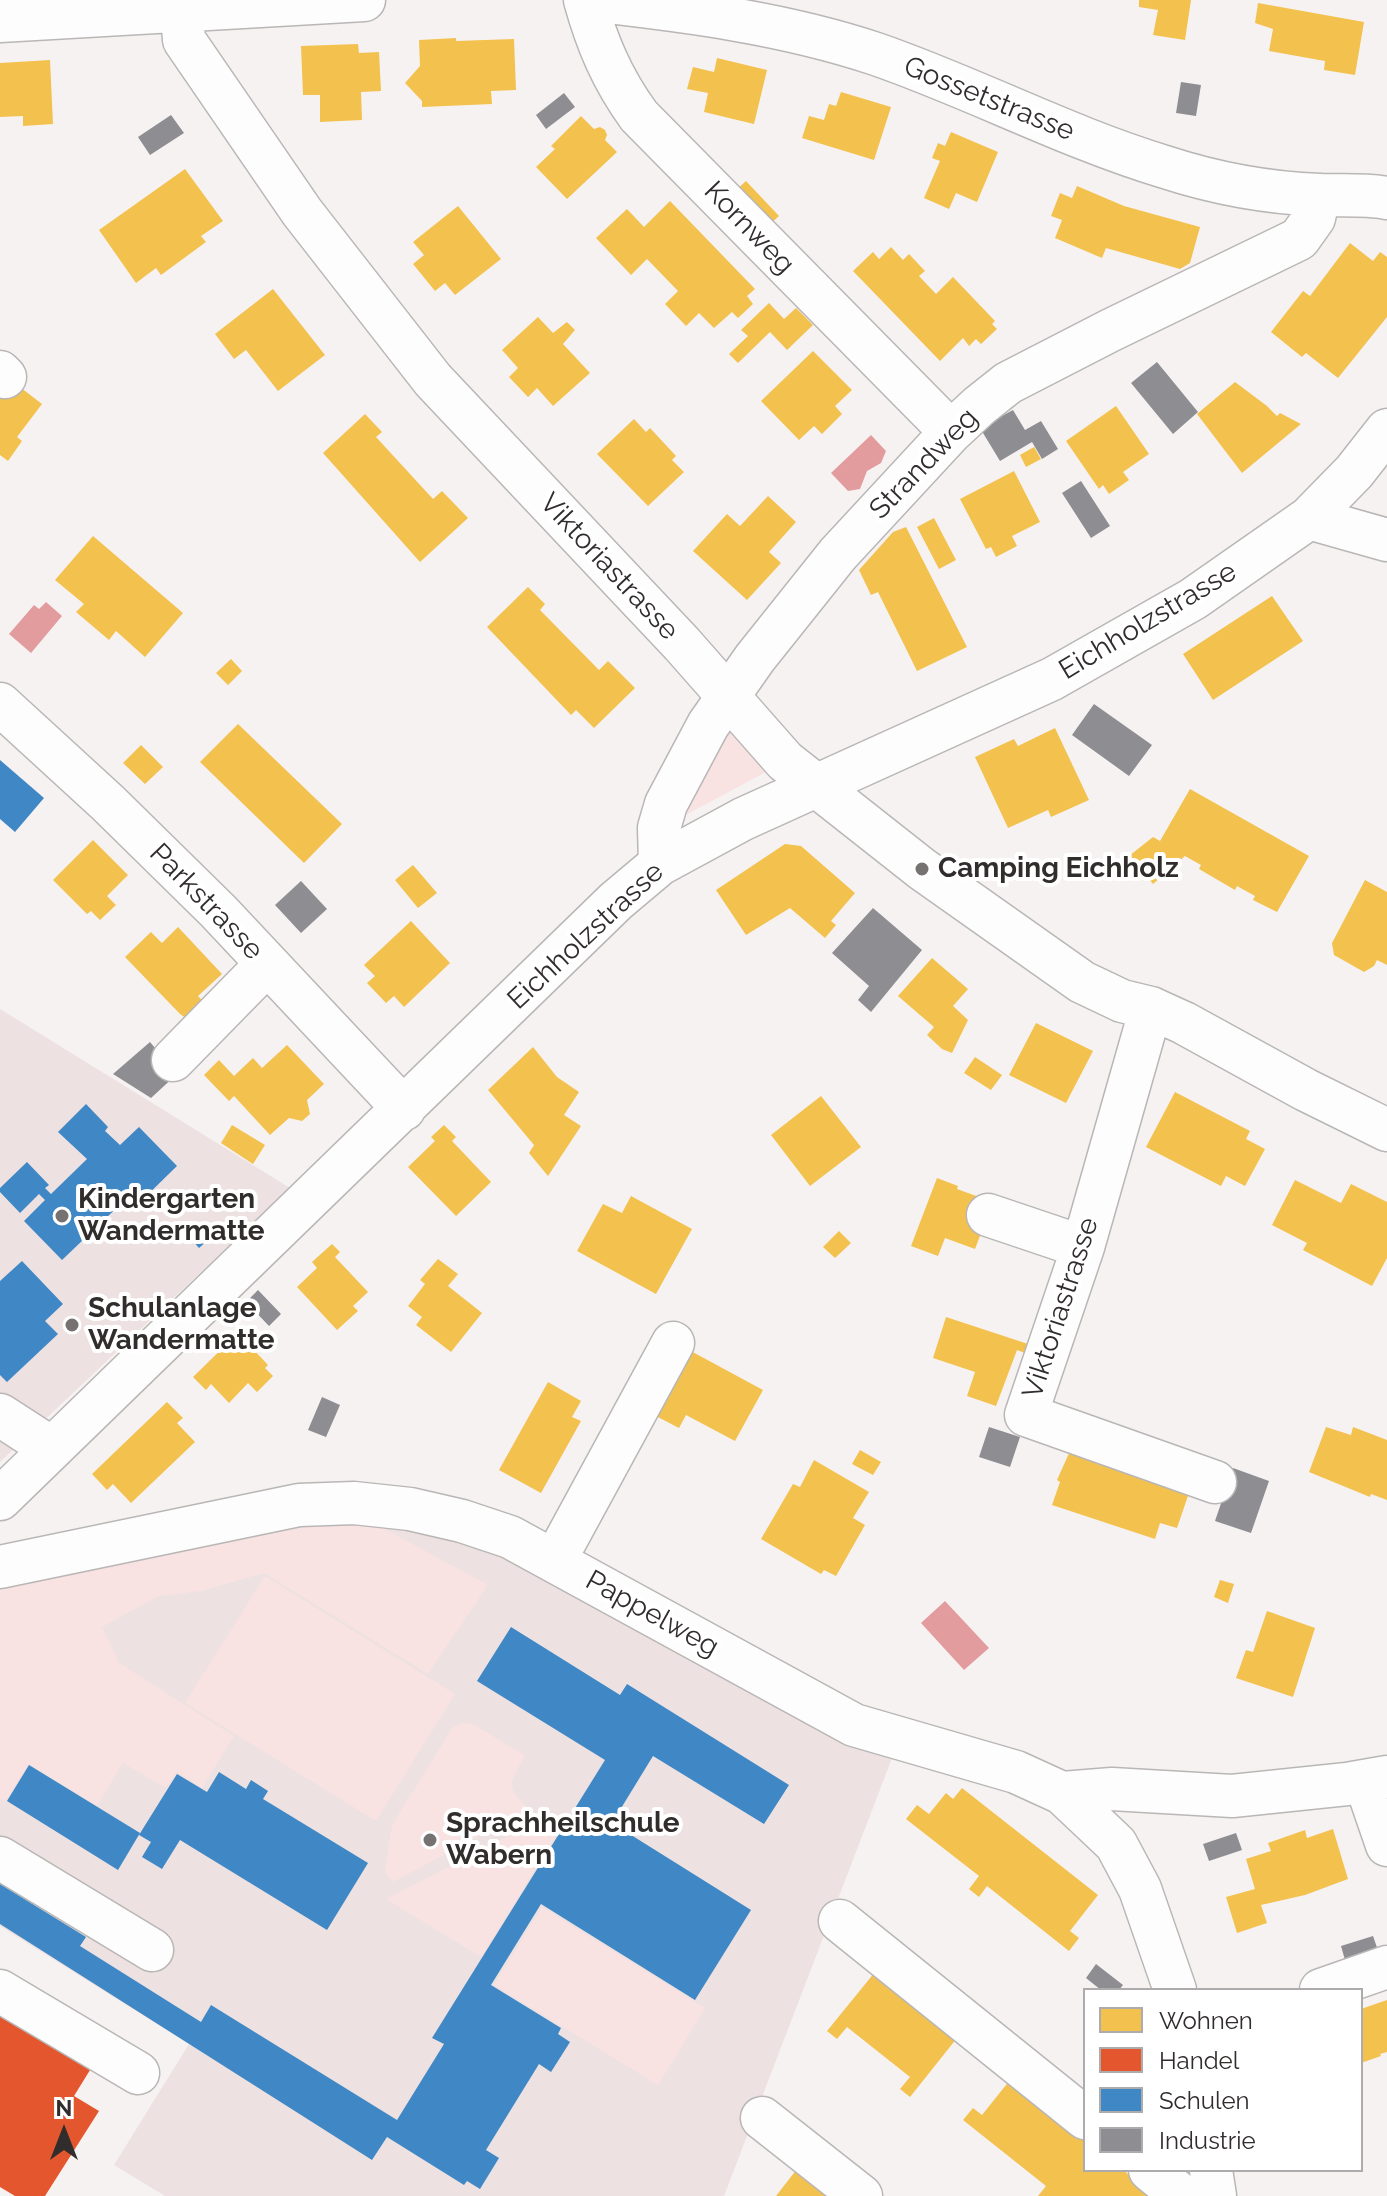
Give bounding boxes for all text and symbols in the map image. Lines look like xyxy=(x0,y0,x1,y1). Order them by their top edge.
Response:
street label: Gossetstrasse xyxy=(899,50,1079,148)
street label: Kornweg xyxy=(697,175,801,281)
street label: Strandweg xyxy=(863,402,985,526)
street label: Viktoriastrasse xyxy=(532,487,686,647)
street label: Eichholzstrasse xyxy=(1053,555,1243,687)
street label: Parkstrasse xyxy=(142,837,270,967)
place label: Camping Eichholz xyxy=(938,852,1179,886)
street label: Eichholzstrasse xyxy=(501,855,671,1017)
marker: Camping Eichholz xyxy=(913,860,931,878)
place label: Kindergarten Wandermatte xyxy=(78,1183,265,1249)
marker: Kindergarten Wandermatte xyxy=(53,1207,71,1225)
street label: Viktoriastrasse xyxy=(1016,1213,1106,1403)
place label: Schulanlage Wandermatte xyxy=(88,1292,275,1358)
marker: Schulanlage Wandermatte xyxy=(63,1316,81,1334)
street label: Pappelweg xyxy=(580,1564,724,1664)
place label: Sprachheilschule Wabern xyxy=(446,1807,680,1873)
marker: Sprachheilschule Wabern xyxy=(421,1831,439,1849)
legend xyxy=(1083,1988,1363,2172)
text: Wohnen xyxy=(1159,2006,1253,2035)
text: Handel xyxy=(1159,2046,1239,2075)
text: Schulen xyxy=(1159,2086,1250,2115)
north arrow xyxy=(24,2092,104,2172)
text: N xyxy=(56,2095,72,2121)
text: Industrie xyxy=(1159,2126,1256,2155)

